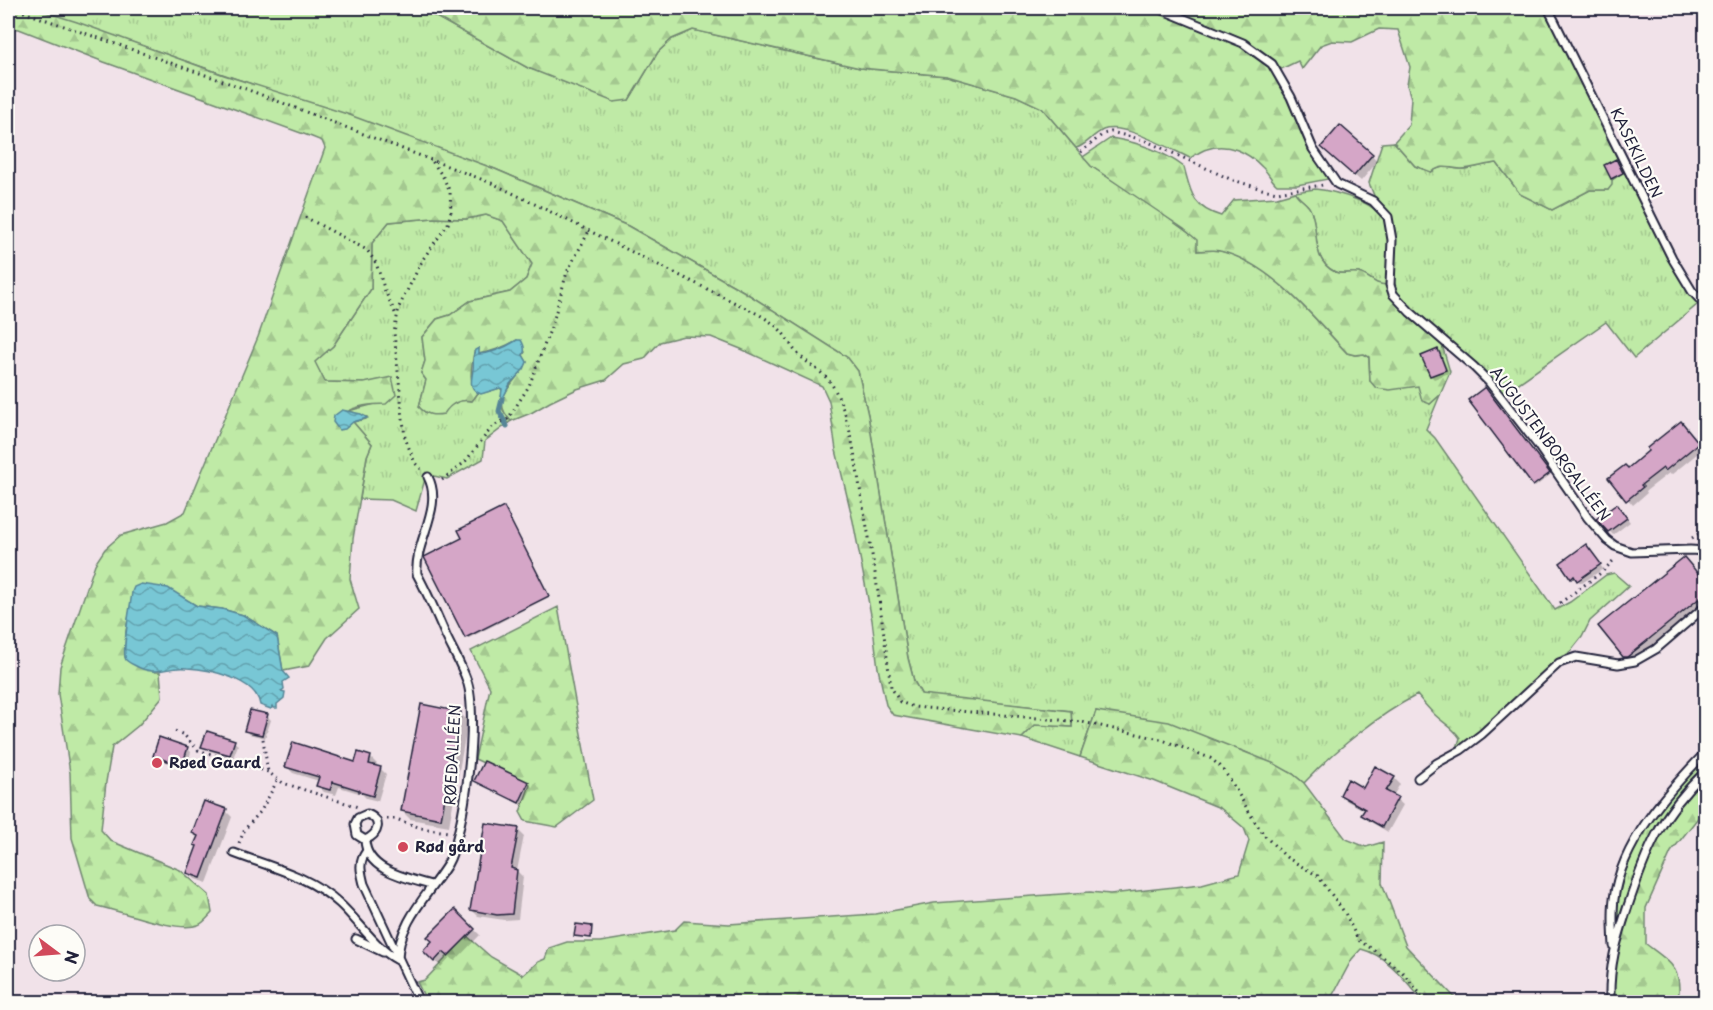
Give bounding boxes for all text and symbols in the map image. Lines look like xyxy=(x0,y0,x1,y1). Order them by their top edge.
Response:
street label: KASEKILDEN xyxy=(1606,103,1669,201)
street label: AUGUSTENBORGALLÉEN xyxy=(1486,361,1617,525)
street label: RØEDALLÉEN xyxy=(437,704,466,806)
place label: Røed Gaard xyxy=(169,750,261,773)
marker: Røed Gaard xyxy=(150,756,164,770)
place label: Rød gård xyxy=(415,834,484,857)
marker: Rød gård xyxy=(396,840,410,854)
north arrow xyxy=(27,923,87,983)
text: N xyxy=(59,948,86,967)

